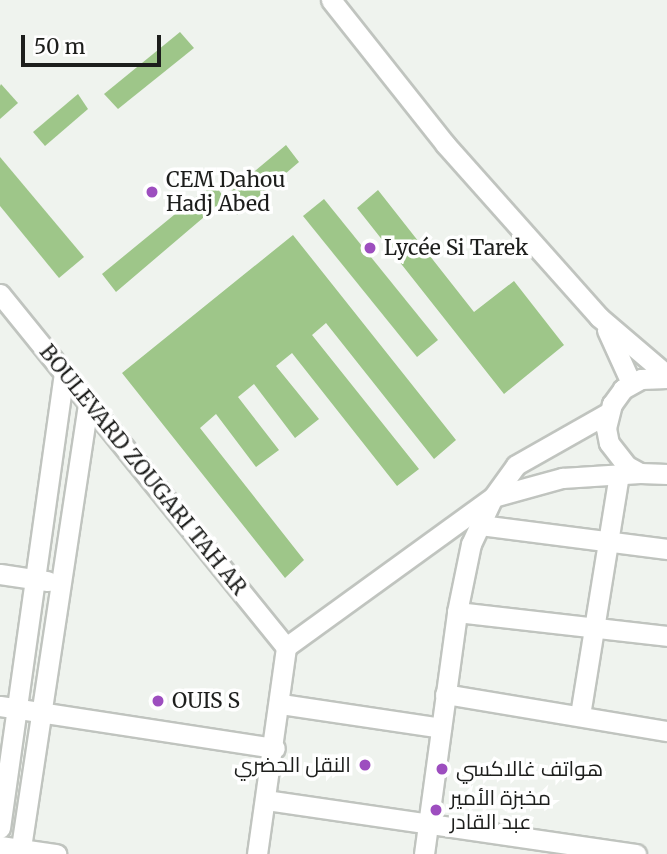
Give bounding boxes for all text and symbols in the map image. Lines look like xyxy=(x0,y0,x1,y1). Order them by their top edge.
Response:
scale bar xyxy=(24,21,164,65)
text: 50 m xyxy=(34,33,85,60)
place label: CEM Dahou Hadj Abed xyxy=(166,167,286,217)
marker: CEM Dahou Hadj Abed xyxy=(144,184,160,200)
place label: Lycée Si Tarek xyxy=(384,235,528,261)
marker: Lycée Si Tarek xyxy=(362,240,378,256)
street label: BOULEVARD ZOUGARI TAH AR xyxy=(34,340,252,600)
place label: OUIS S xyxy=(172,688,240,714)
marker: OUIS S xyxy=(150,693,166,709)
place label: النقل الحضري xyxy=(234,752,351,778)
place label: هواتف غالاكسي xyxy=(456,756,603,782)
marker: النقل الحضري xyxy=(357,757,373,773)
marker: هواتف غالاكسي xyxy=(434,761,450,777)
place label: مخبزة الأمير عبد القادر xyxy=(450,785,551,835)
marker: مخبزة الأمير عبد القادر xyxy=(428,802,444,818)

